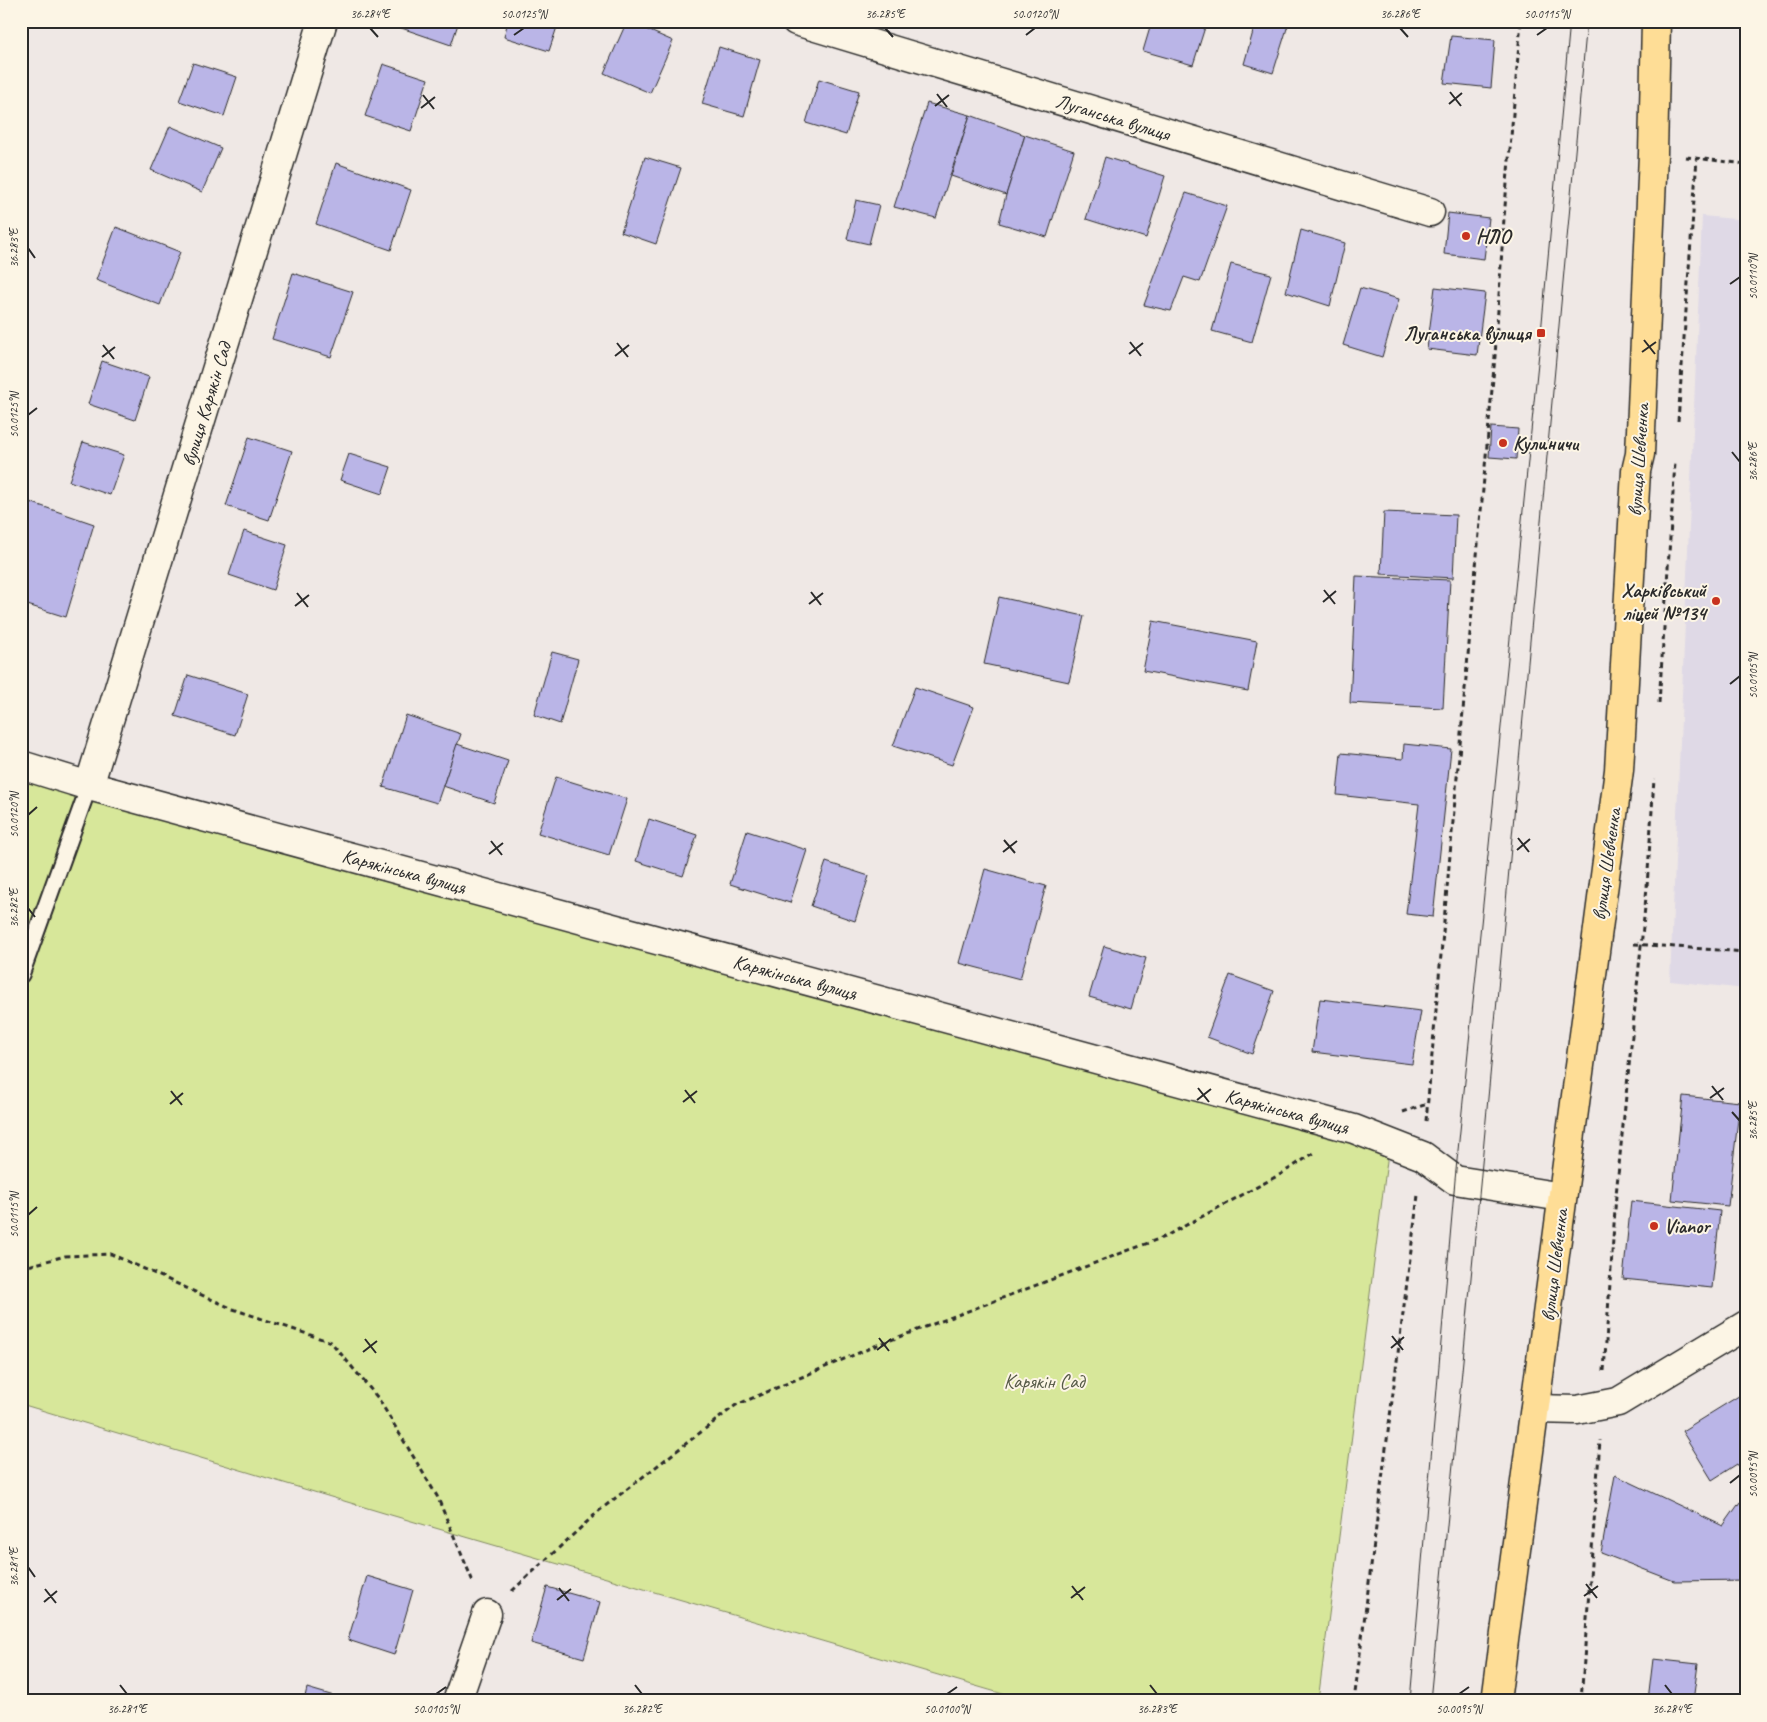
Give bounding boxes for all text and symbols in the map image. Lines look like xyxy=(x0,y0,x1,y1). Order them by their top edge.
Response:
text: 36.284°E xyxy=(350,6,391,22)
text: 50.0125°N xyxy=(501,6,548,22)
text: 36.285°E xyxy=(865,6,906,22)
text: 50.0120°N xyxy=(1012,6,1059,22)
text: 36.286°E xyxy=(1380,6,1421,22)
text: 50.0115°N xyxy=(1524,6,1571,22)
street label: Луганська вулиця xyxy=(1053,88,1175,147)
place label: НЛО xyxy=(1476,224,1513,249)
text: 36.283°E xyxy=(6,227,22,268)
marker: НЛО xyxy=(1460,230,1472,242)
text: 50.0110°N xyxy=(1745,253,1761,300)
place label: Луганська вулиця xyxy=(1403,321,1532,346)
marker: Луганська вулиця xyxy=(1535,327,1547,339)
street label: вулиця Карякін Сад xyxy=(176,338,238,469)
text: 50.0125°N xyxy=(6,391,22,438)
street label: вулиця Шевченка xyxy=(1622,401,1655,517)
place label: Кулиничи xyxy=(1513,431,1580,456)
marker: Кулиничи xyxy=(1497,437,1509,449)
text: 36.286°E xyxy=(1745,441,1761,482)
place label: Харківський ліцей №134 xyxy=(1622,578,1709,626)
marker: Харківський ліцей №134 xyxy=(1710,595,1722,607)
text: 50.0105°N xyxy=(1745,652,1761,699)
text: 50.0120°N xyxy=(6,791,22,838)
street label: вулиця Шевченка xyxy=(1586,805,1627,922)
street label: Карякінська вулиця xyxy=(339,843,469,900)
text: 36.282°E xyxy=(6,887,22,928)
street label: Карякінська вулиця xyxy=(730,949,860,1006)
street label: Карякінська вулиця xyxy=(1222,1083,1352,1140)
text: 36.285°E xyxy=(1745,1100,1761,1141)
text: 50.0115°N xyxy=(6,1191,22,1238)
street label: вулиця Шевченка xyxy=(1535,1206,1574,1323)
place label: Vianor xyxy=(1664,1214,1712,1239)
marker: Vianor xyxy=(1648,1220,1660,1232)
park label: Карякін Сад xyxy=(1004,1369,1086,1394)
text: 50.0095°N xyxy=(1745,1451,1761,1498)
text: 36.281°E xyxy=(6,1546,22,1587)
text: 36.281°E xyxy=(107,1701,148,1717)
text: 50.0105°N xyxy=(413,1701,460,1717)
text: 36.282°E xyxy=(622,1701,663,1717)
text: 50.0100°N xyxy=(924,1701,971,1717)
text: 36.283°E xyxy=(1137,1701,1178,1717)
text: 50.0095°N xyxy=(1436,1701,1483,1717)
text: 36.284°E xyxy=(1652,1701,1693,1717)

